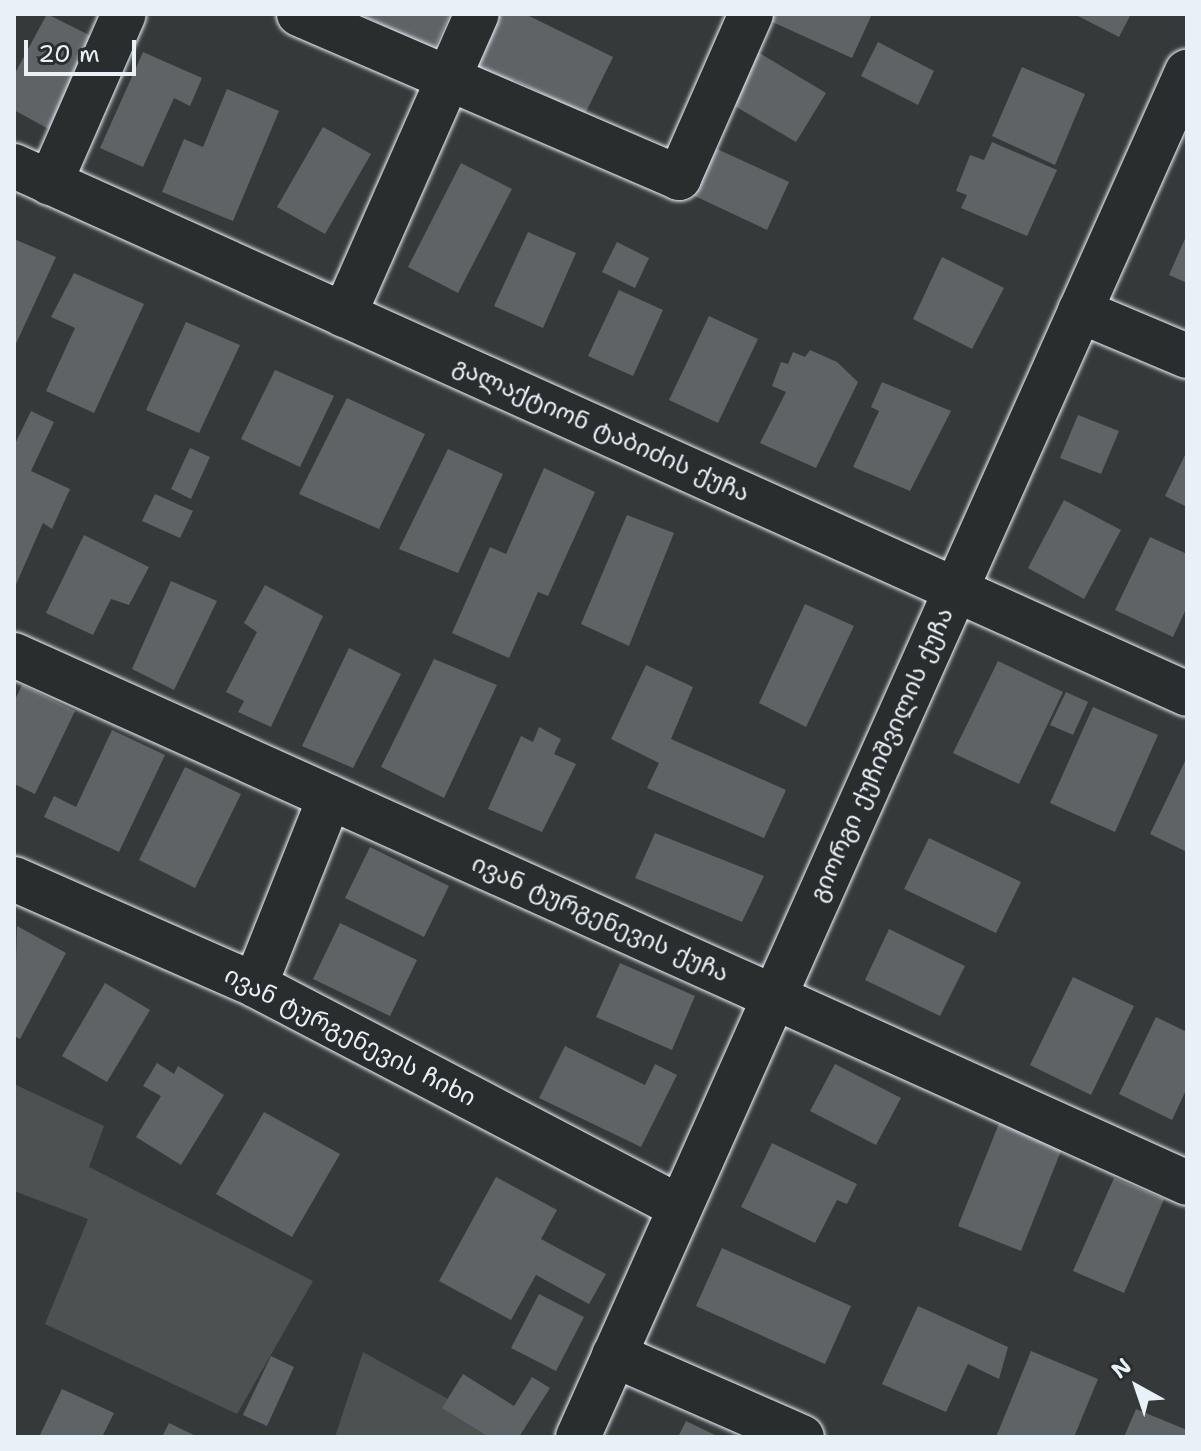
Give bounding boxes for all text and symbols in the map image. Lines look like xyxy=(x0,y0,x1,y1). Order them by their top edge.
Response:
scale bar xyxy=(28,24,140,74)
text: 20 m xyxy=(38,38,100,70)
street label: გალაქტიონ ტაბიძის ქუჩა xyxy=(448,352,754,508)
street label: გიორგი ქუჩიშვილის ქუჩა xyxy=(804,604,960,906)
street label: ივან ტურგენევის ქუჩა xyxy=(467,849,733,989)
street label: ივან ტურგენევის ჩიხი xyxy=(220,961,480,1113)
north arrow xyxy=(1097,1347,1177,1427)
text: N xyxy=(1105,1352,1137,1385)

